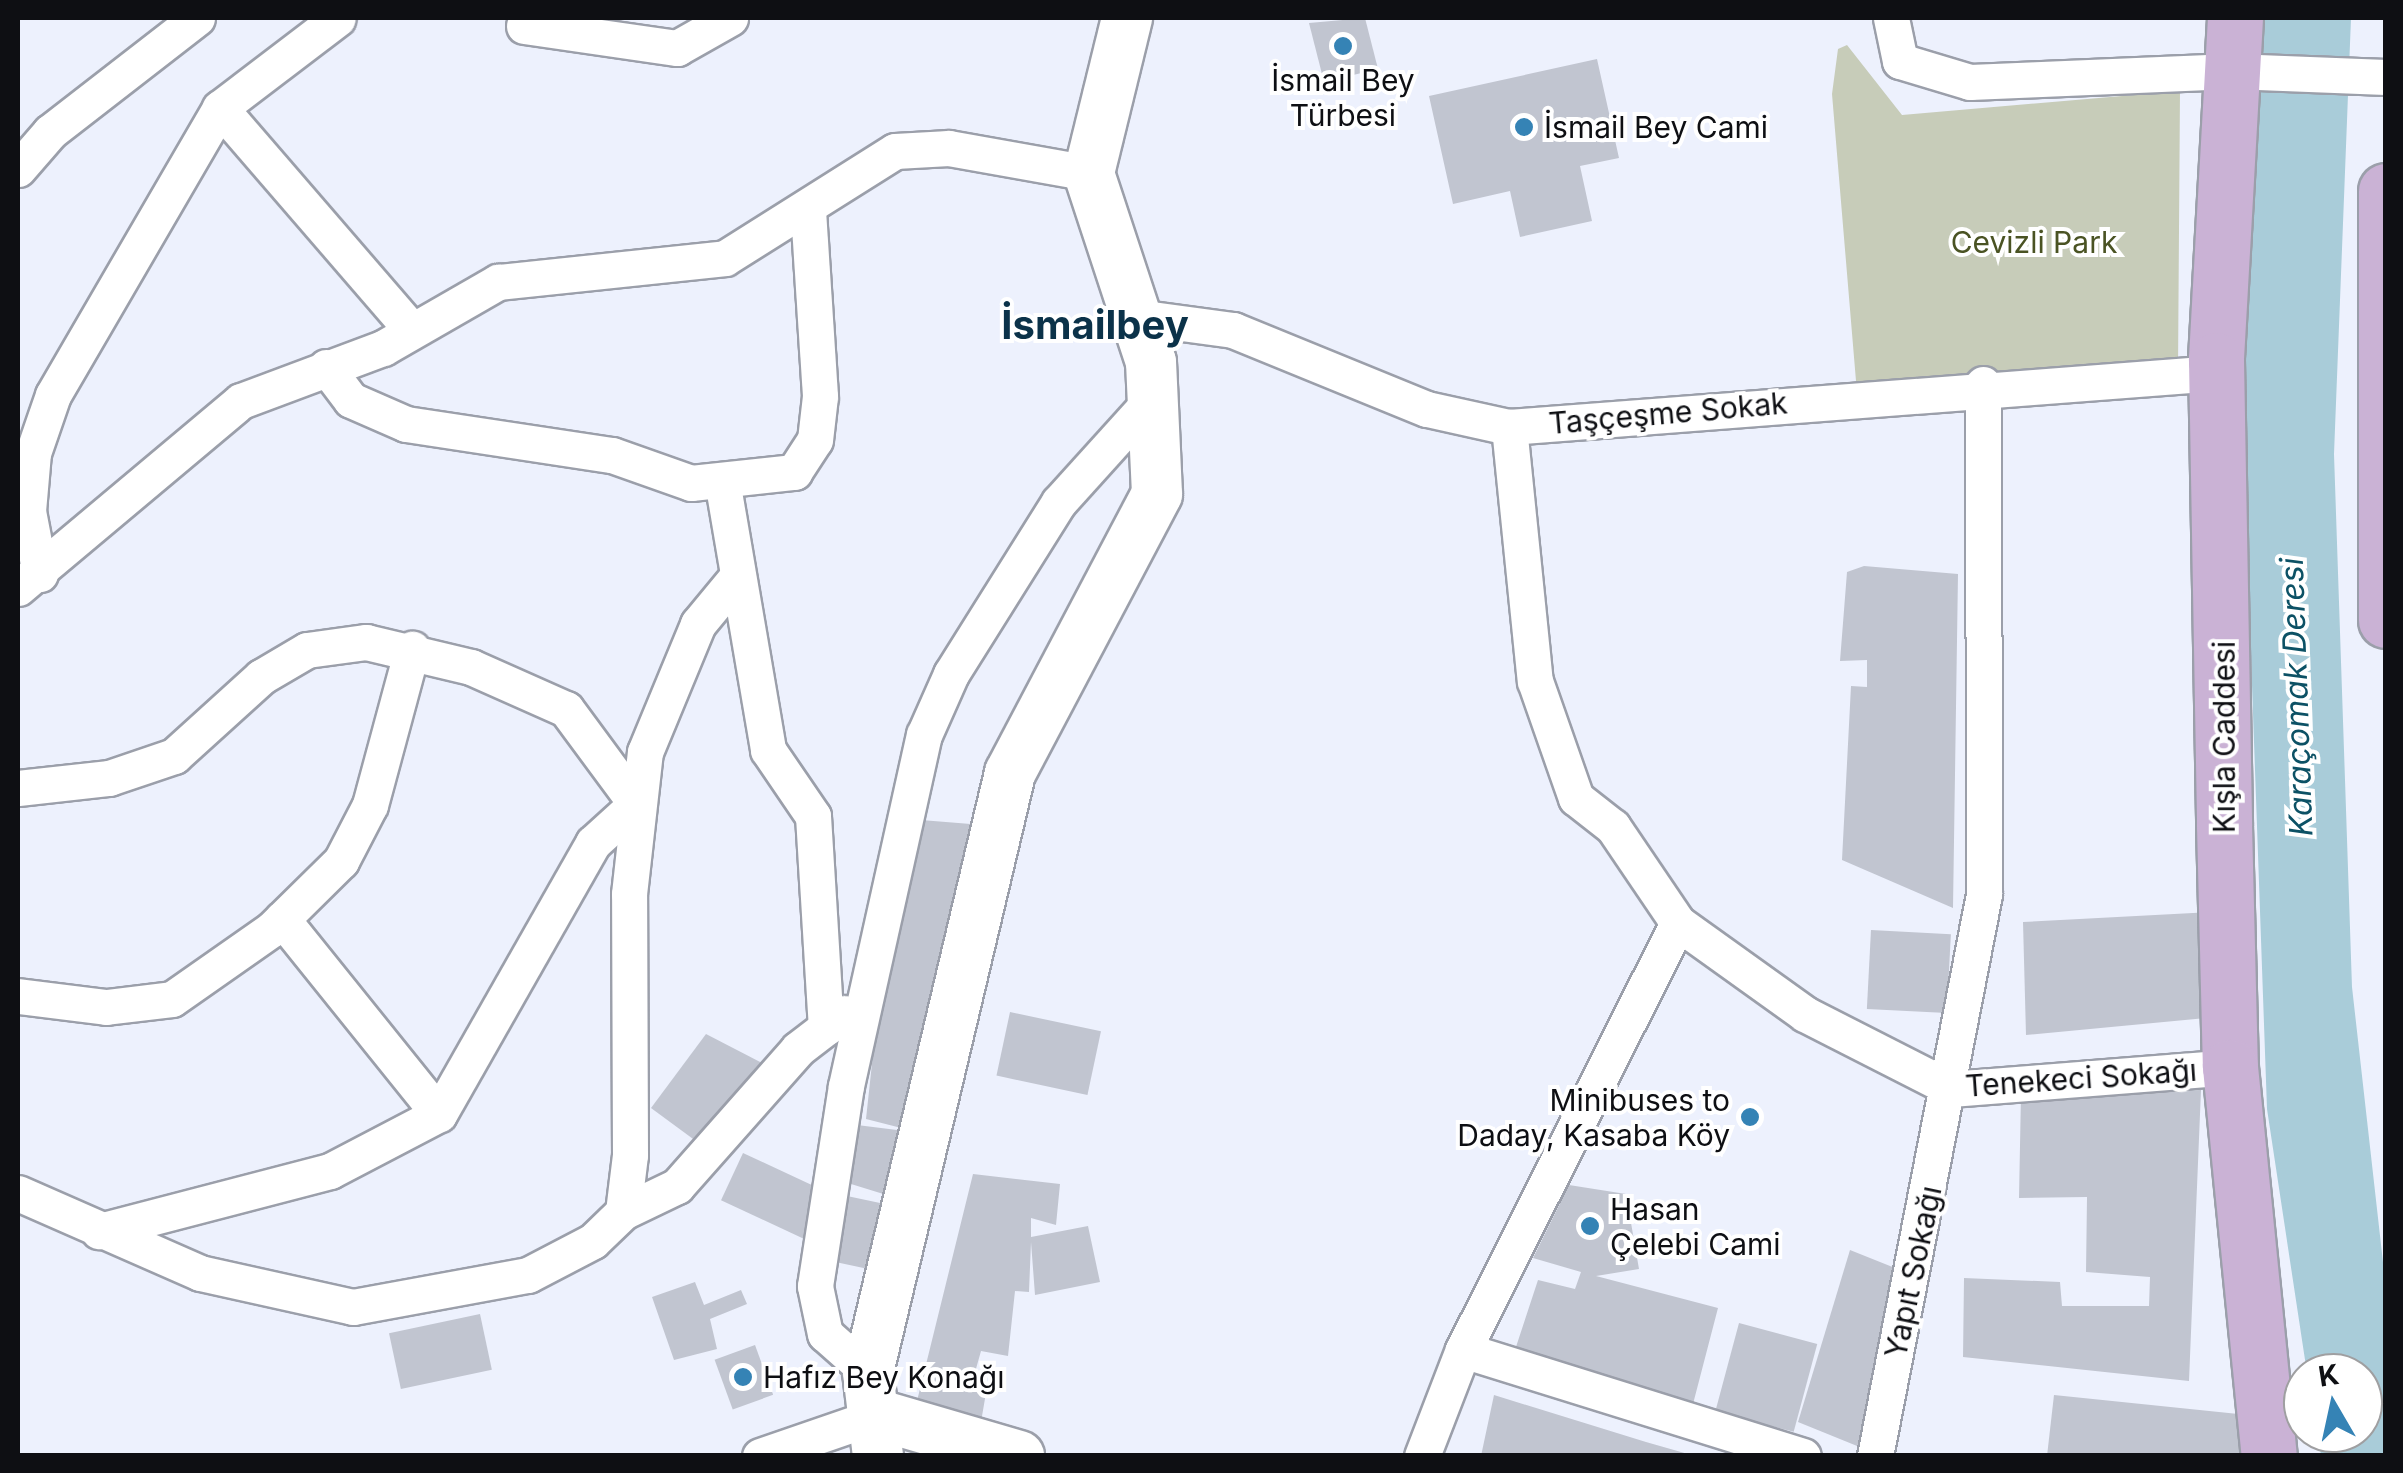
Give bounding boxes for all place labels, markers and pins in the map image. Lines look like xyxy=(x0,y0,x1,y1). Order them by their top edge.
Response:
marker: İsmail Bey Türbesi xyxy=(1332,35,1354,57)
place label: İsmail Bey Türbesi xyxy=(1271,62,1415,132)
place label: İsmail Bey Cami xyxy=(1544,109,1768,145)
marker: İsmail Bey Cami xyxy=(1513,116,1535,138)
place label: Minibuses to Daday, Kasaba Köy xyxy=(1457,1082,1730,1152)
marker: Minibuses to Daday, Kasaba Köy xyxy=(1739,1106,1761,1128)
place label: Hasan Çelebi Cami xyxy=(1610,1191,1781,1262)
marker: Hasan Çelebi Cami xyxy=(1579,1215,1601,1237)
place label: Hafız Bey Konağı xyxy=(763,1359,1005,1395)
marker: Hafız Bey Konağı xyxy=(732,1366,754,1388)

